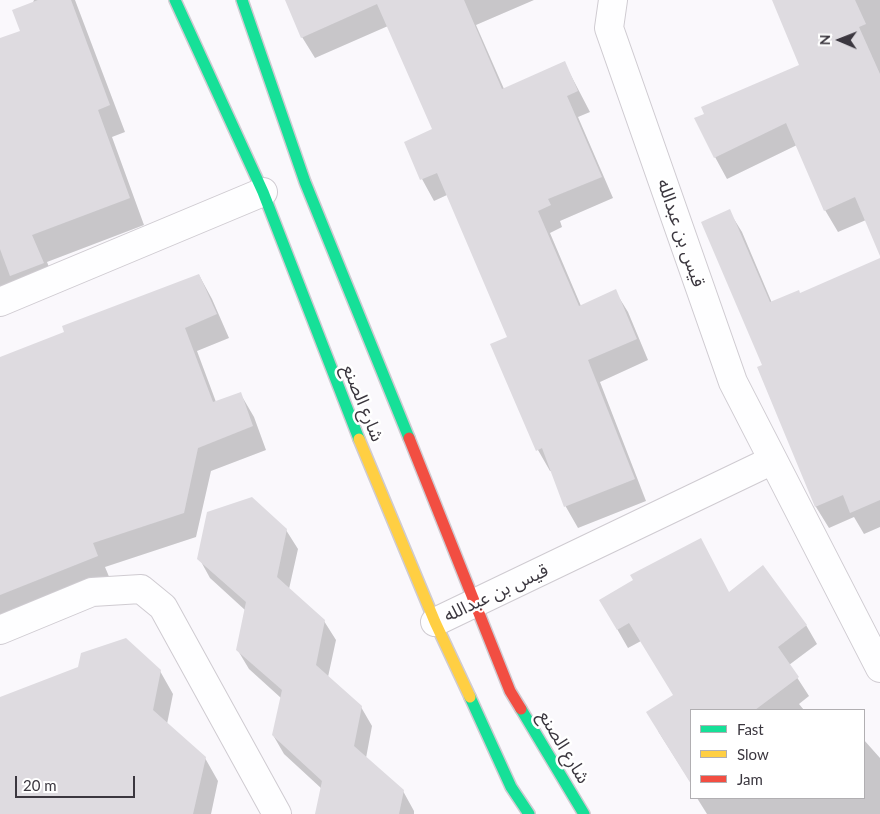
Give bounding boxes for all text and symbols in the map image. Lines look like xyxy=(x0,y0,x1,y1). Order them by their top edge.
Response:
north arrow xyxy=(815,15,865,65)
text: N xyxy=(816,34,833,45)
street label: قيس بن عبدالله xyxy=(652,176,710,290)
street label: شارع الصنع xyxy=(338,361,388,445)
street label: قيس بن عبدالله xyxy=(440,559,552,627)
street label: شارع الصنع xyxy=(534,707,594,787)
legend xyxy=(690,709,865,799)
text: Fast xyxy=(737,720,764,738)
text: Slow xyxy=(737,745,769,763)
scale bar xyxy=(18,766,138,798)
text: Jam xyxy=(737,770,763,788)
text: 20 m xyxy=(23,776,57,794)

